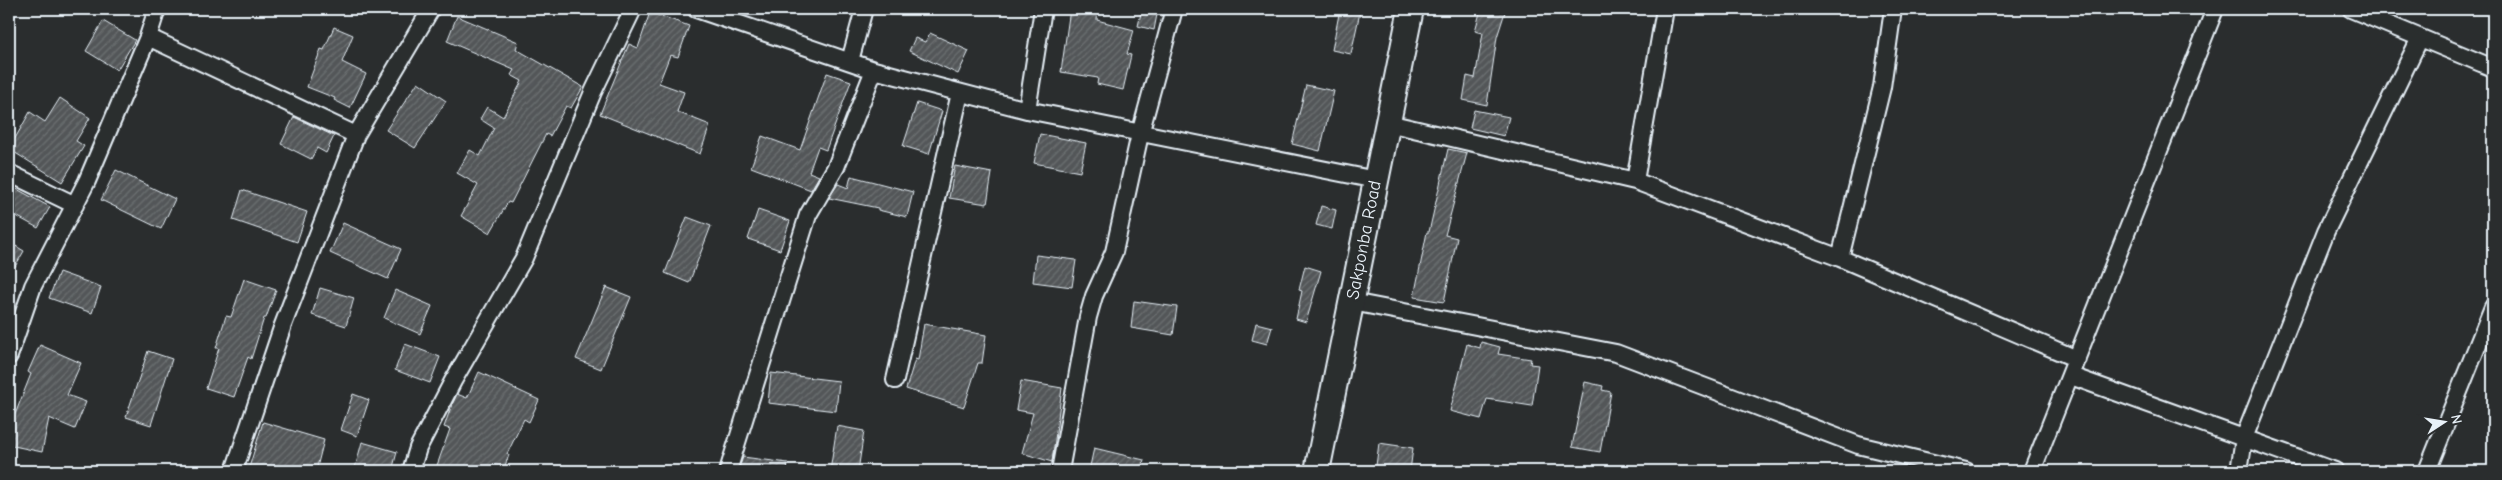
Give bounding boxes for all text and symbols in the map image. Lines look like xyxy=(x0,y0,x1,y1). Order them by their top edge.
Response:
street label: Sakponba Road xyxy=(1342,179,1386,301)
north arrow xyxy=(2420,398,2470,448)
text: N xyxy=(2447,413,2465,426)

